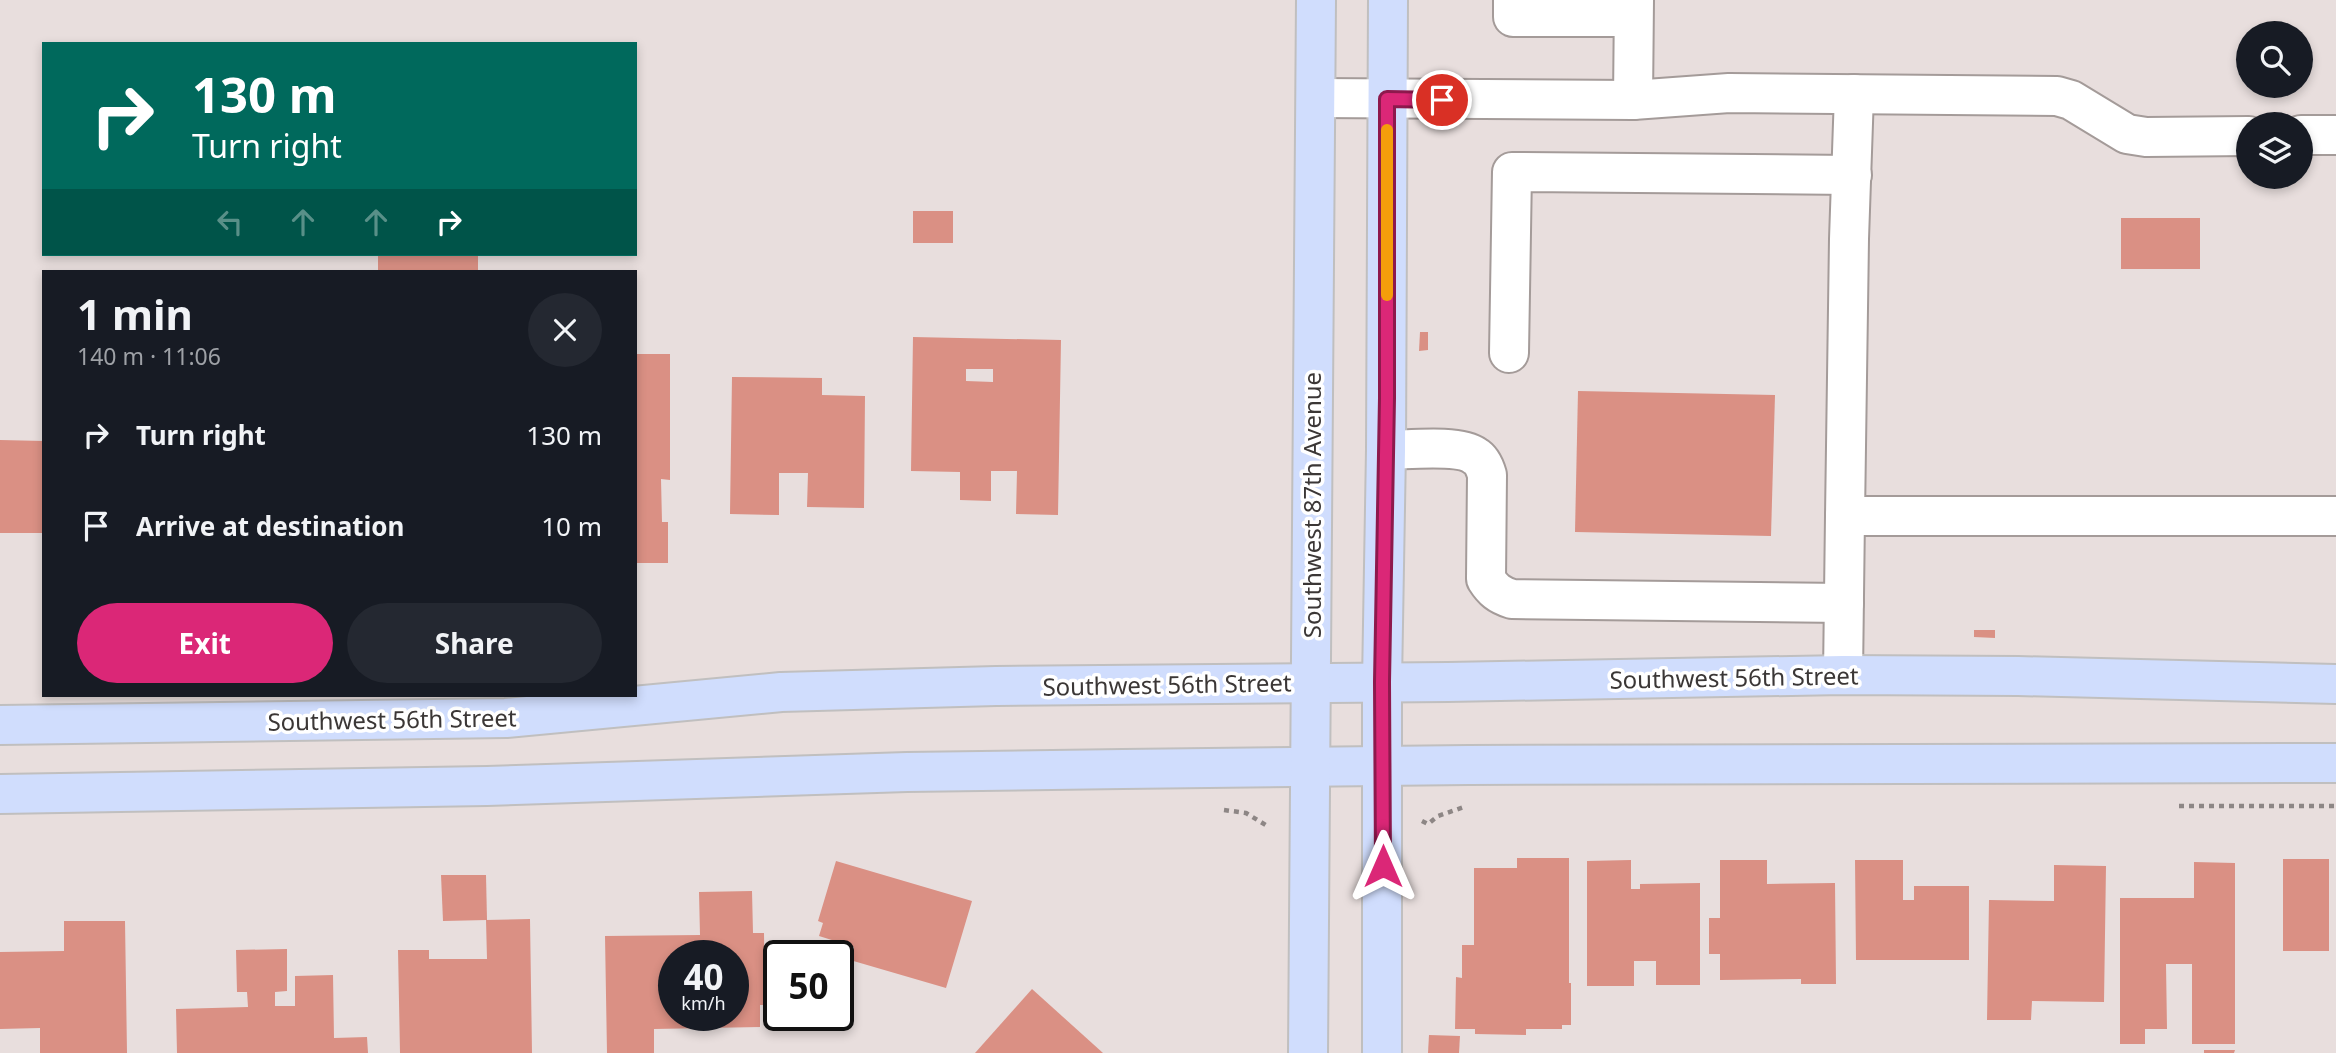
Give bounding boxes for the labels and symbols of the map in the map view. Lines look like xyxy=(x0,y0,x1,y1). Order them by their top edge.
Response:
pin xyxy=(1412,70,1472,130)
street label: Southwest 87th Avenue xyxy=(1295,372,1328,638)
street label: Southwest 56th Street xyxy=(1609,658,1859,696)
street label: Southwest 56th Street xyxy=(1042,665,1292,703)
street label: Southwest 56th Street xyxy=(267,700,517,738)
position arrow xyxy=(1346,829,1420,903)
speed limit sign: 50 xyxy=(763,940,854,1031)

